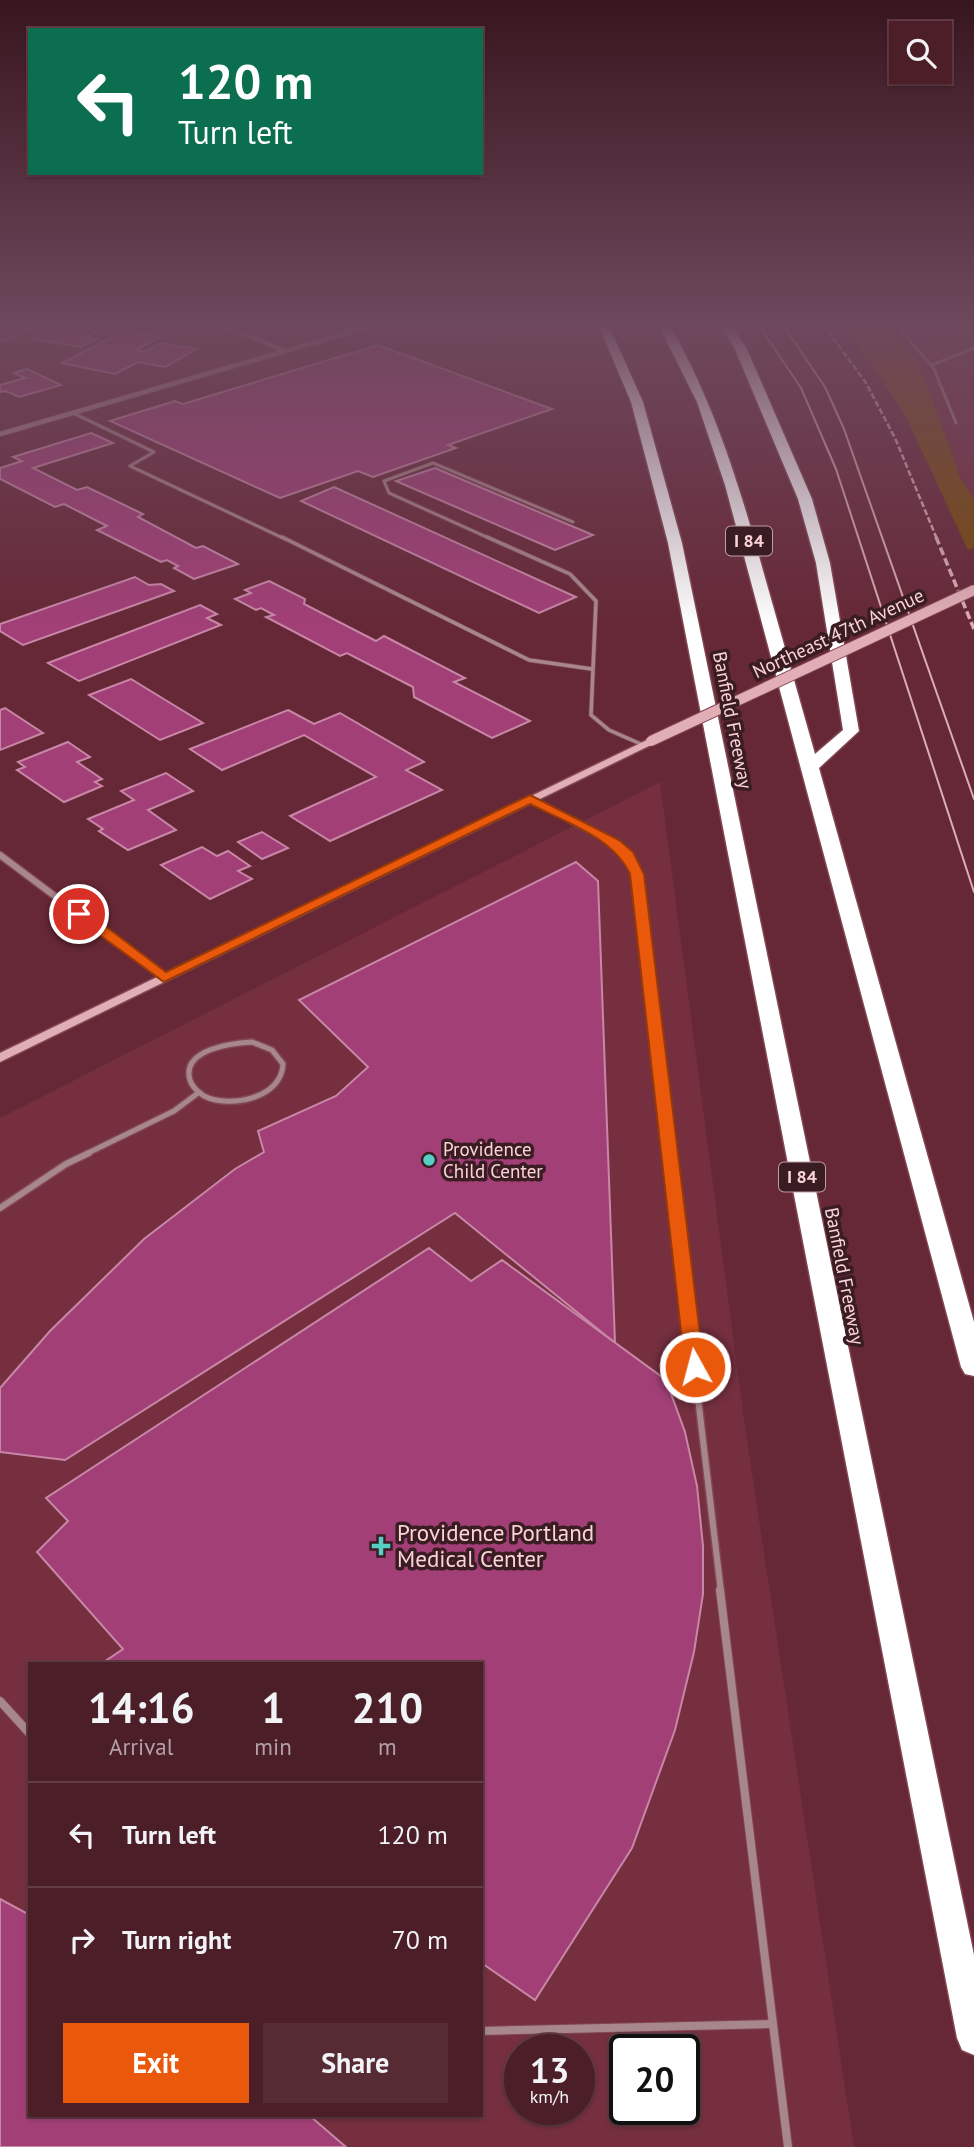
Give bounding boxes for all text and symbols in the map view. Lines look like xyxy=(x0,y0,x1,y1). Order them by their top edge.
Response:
map controls xyxy=(889,21,952,84)
button: search xyxy=(889,21,952,84)
text: 120 m xyxy=(178,49,313,113)
icon: left xyxy=(63,56,154,147)
text: Turn left xyxy=(178,111,293,153)
road number: I 84 xyxy=(726,526,772,556)
street label: Northeast 47th Avenue xyxy=(748,583,928,683)
street label: Banfield Freeway xyxy=(708,649,758,791)
pin xyxy=(49,884,109,944)
icon: arrive xyxy=(60,895,98,933)
place label: Providence Child Center xyxy=(443,1137,543,1183)
marker: Providence Child Center xyxy=(421,1152,437,1168)
road number: I 84 xyxy=(779,1162,825,1192)
street label: Banfield Freeway xyxy=(820,1205,870,1347)
position arrow xyxy=(658,1330,732,1404)
place label: Providence Portland Medical Center xyxy=(397,1518,594,1573)
marker: Providence Portland Medical Center xyxy=(371,1536,391,1556)
text: 14:16 xyxy=(88,1680,194,1735)
text: 1 xyxy=(261,1680,285,1735)
text: 210 xyxy=(352,1680,423,1735)
text: Arrival xyxy=(109,1732,173,1761)
text: min xyxy=(254,1732,292,1761)
text: m xyxy=(378,1732,397,1761)
icon: left xyxy=(63,1816,101,1854)
text: Turn left xyxy=(122,1818,216,1851)
text: 120 m xyxy=(377,1818,448,1851)
icon: right xyxy=(63,1921,101,1959)
text: Turn right xyxy=(122,1923,231,1956)
text: 70 m xyxy=(392,1923,448,1956)
button: Exit xyxy=(63,2023,249,2103)
button: Share xyxy=(263,2023,448,2103)
speed limit sign: 20 xyxy=(609,2034,700,2125)
text: 13 xyxy=(530,2047,569,2093)
text: km/h xyxy=(530,2085,569,2108)

